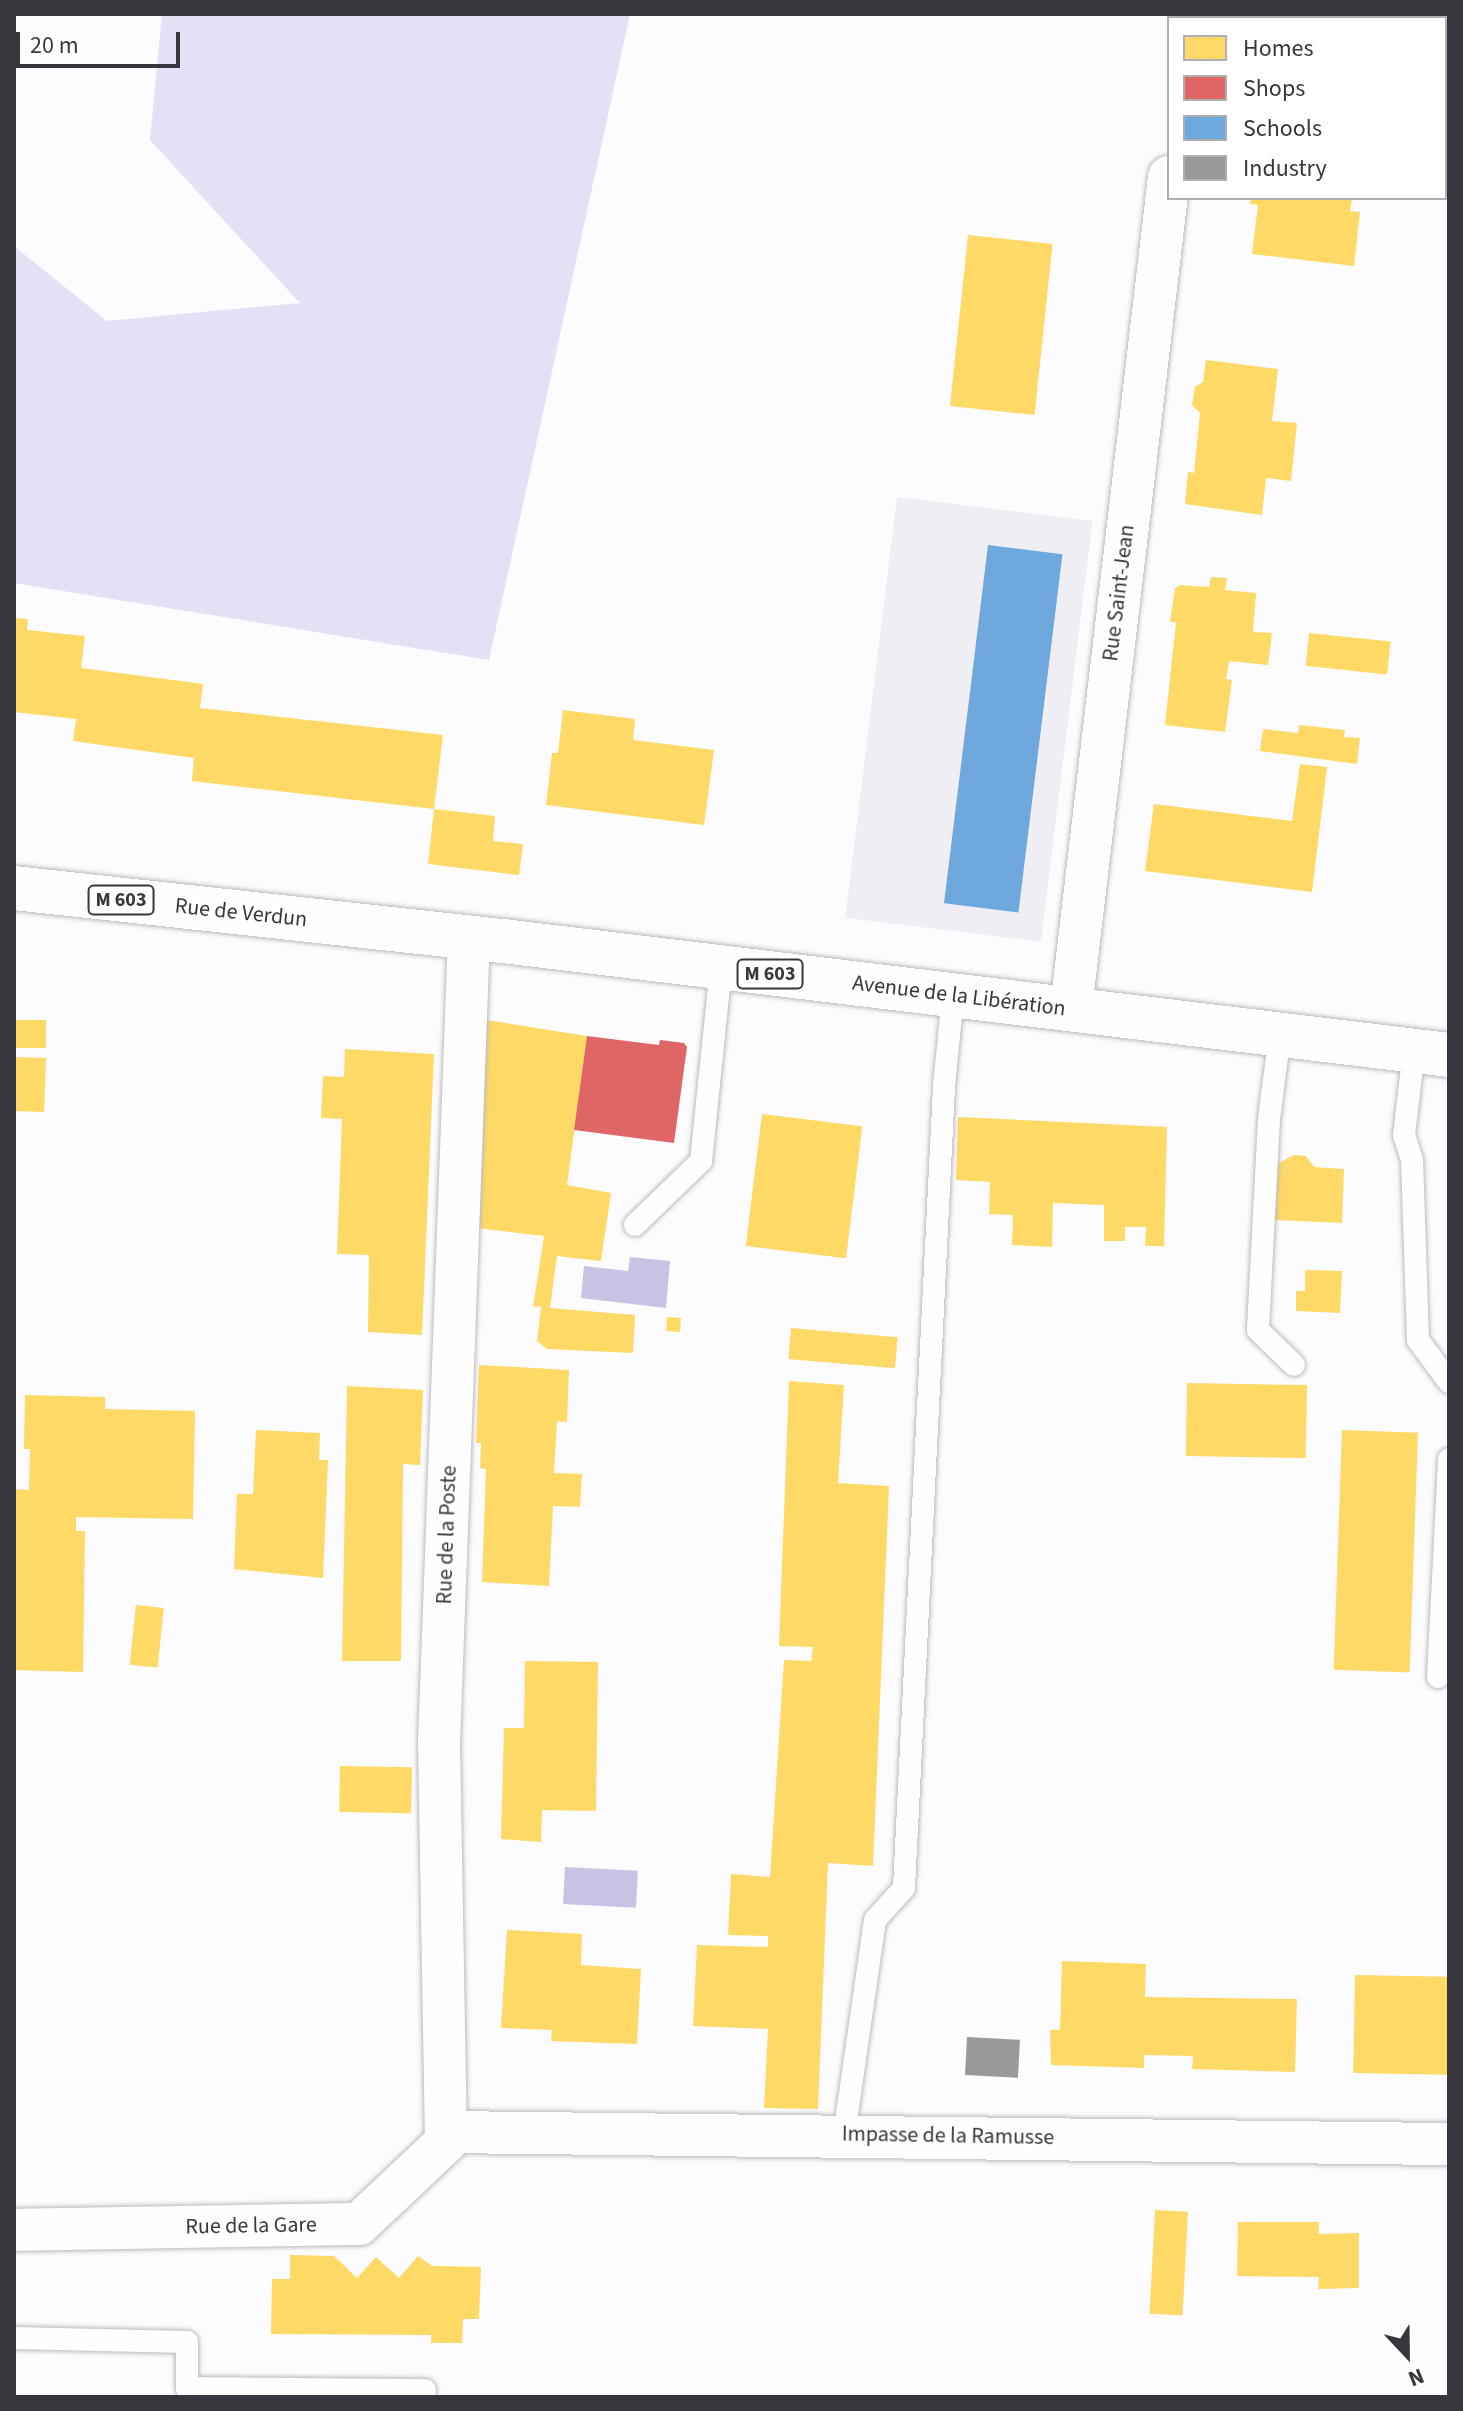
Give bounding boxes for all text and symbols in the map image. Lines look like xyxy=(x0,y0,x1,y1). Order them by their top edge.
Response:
scale bar xyxy=(20,16,184,66)
legend xyxy=(1167,16,1447,200)
text: 20 m xyxy=(30,28,79,63)
text: Homes xyxy=(1243,31,1314,66)
text: Shops xyxy=(1243,71,1305,106)
text: Schools xyxy=(1243,111,1322,146)
text: Industry xyxy=(1243,151,1327,186)
street label: Rue Saint-Jean xyxy=(1098,523,1140,663)
road number: M 603 xyxy=(87,884,155,916)
street label: Rue de Verdun xyxy=(174,893,308,933)
road number: M 603 xyxy=(736,958,804,990)
street label: Avenue de la Libération xyxy=(851,970,1067,1022)
street label: Rue de la Poste xyxy=(431,1465,463,1605)
street label: Impasse de la Ramusse xyxy=(842,2121,1054,2151)
street label: Rue de la Gare xyxy=(185,2212,317,2240)
north arrow xyxy=(1367,2315,1447,2395)
text: N xyxy=(1403,2360,1429,2395)

